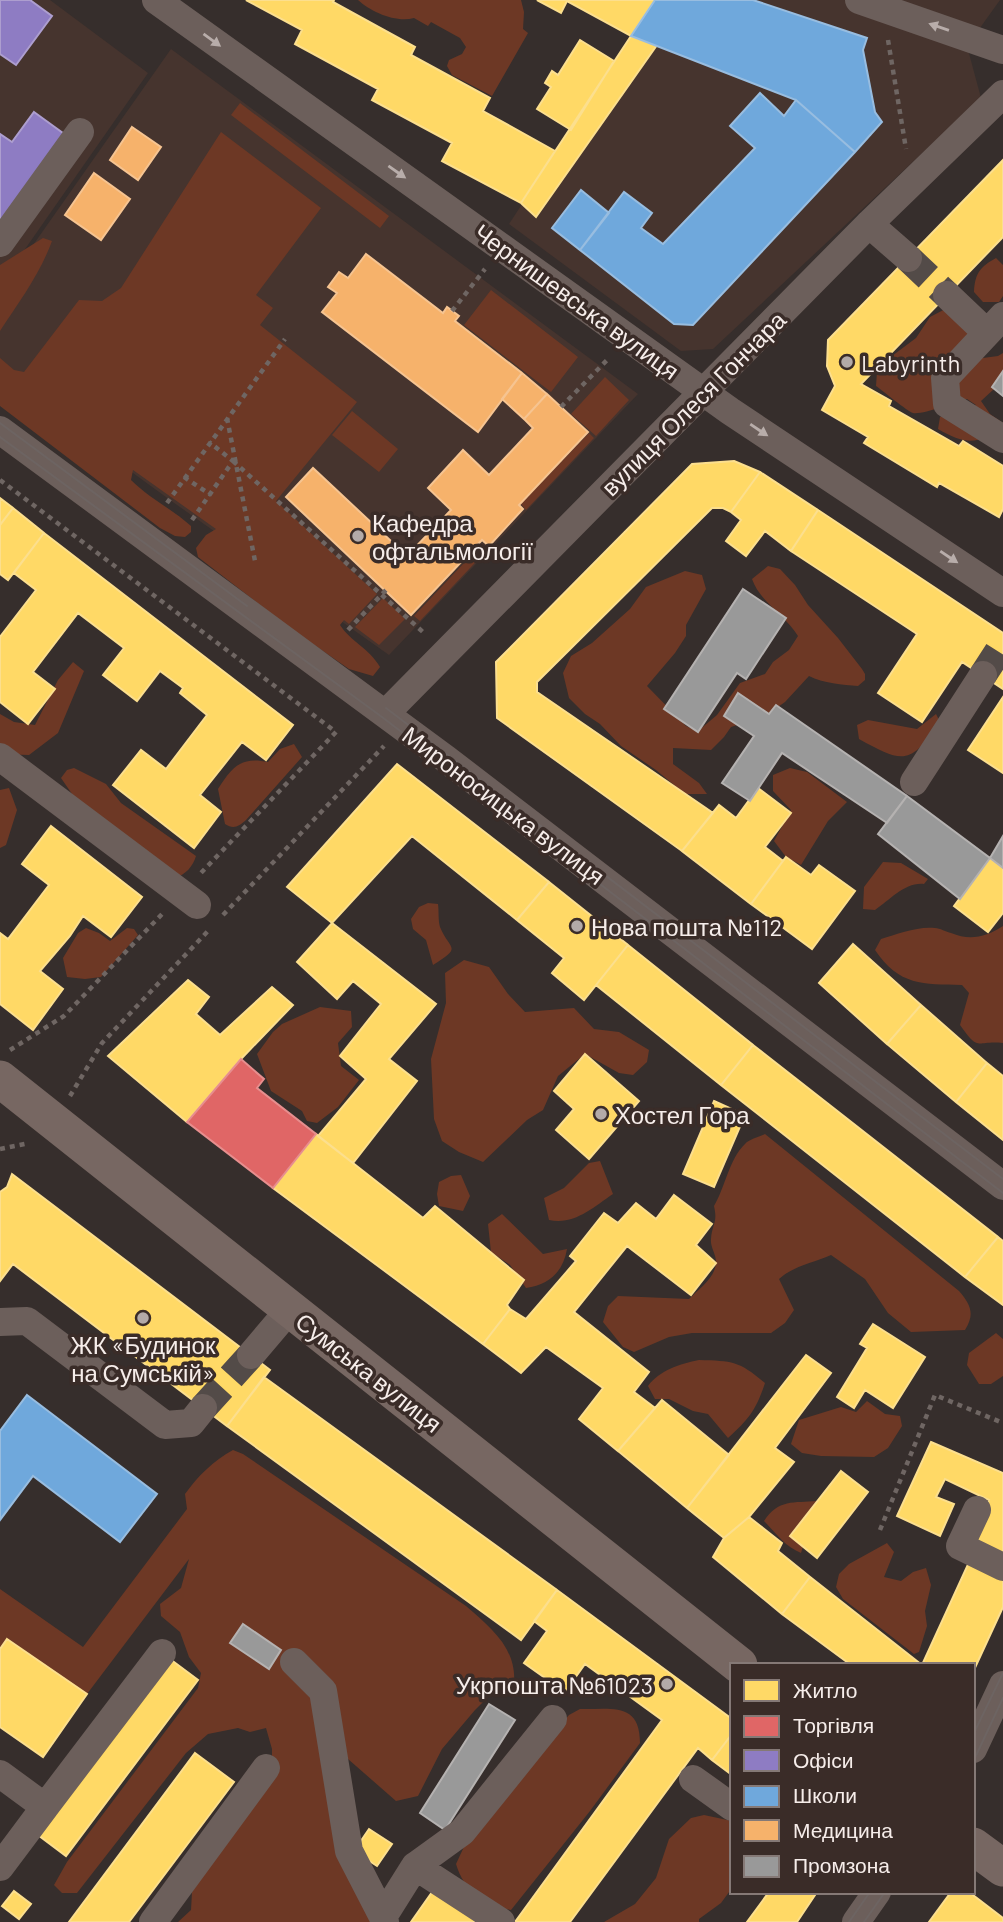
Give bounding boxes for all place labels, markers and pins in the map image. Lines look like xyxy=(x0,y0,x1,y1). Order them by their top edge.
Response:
place label: Labyrinth xyxy=(861,348,960,377)
marker: Labyrinth xyxy=(839,354,855,370)
place label: Кафедра офтальмології xyxy=(372,508,533,565)
marker: Кафедра офтальмології xyxy=(350,528,366,544)
place label: Нова пошта №112 xyxy=(591,912,782,941)
marker: Нова пошта №112 xyxy=(569,918,585,934)
place label: Хостел Гора xyxy=(615,1100,750,1129)
marker: Хостел Гора xyxy=(593,1106,609,1122)
marker: ЖК «Будинок на Сумській» xyxy=(135,1310,151,1326)
place label: ЖК «Будинок на Сумській» xyxy=(71,1330,216,1387)
place label: Укрпошта №61023 xyxy=(456,1670,653,1699)
marker: Укрпошта №61023 xyxy=(659,1676,675,1692)

